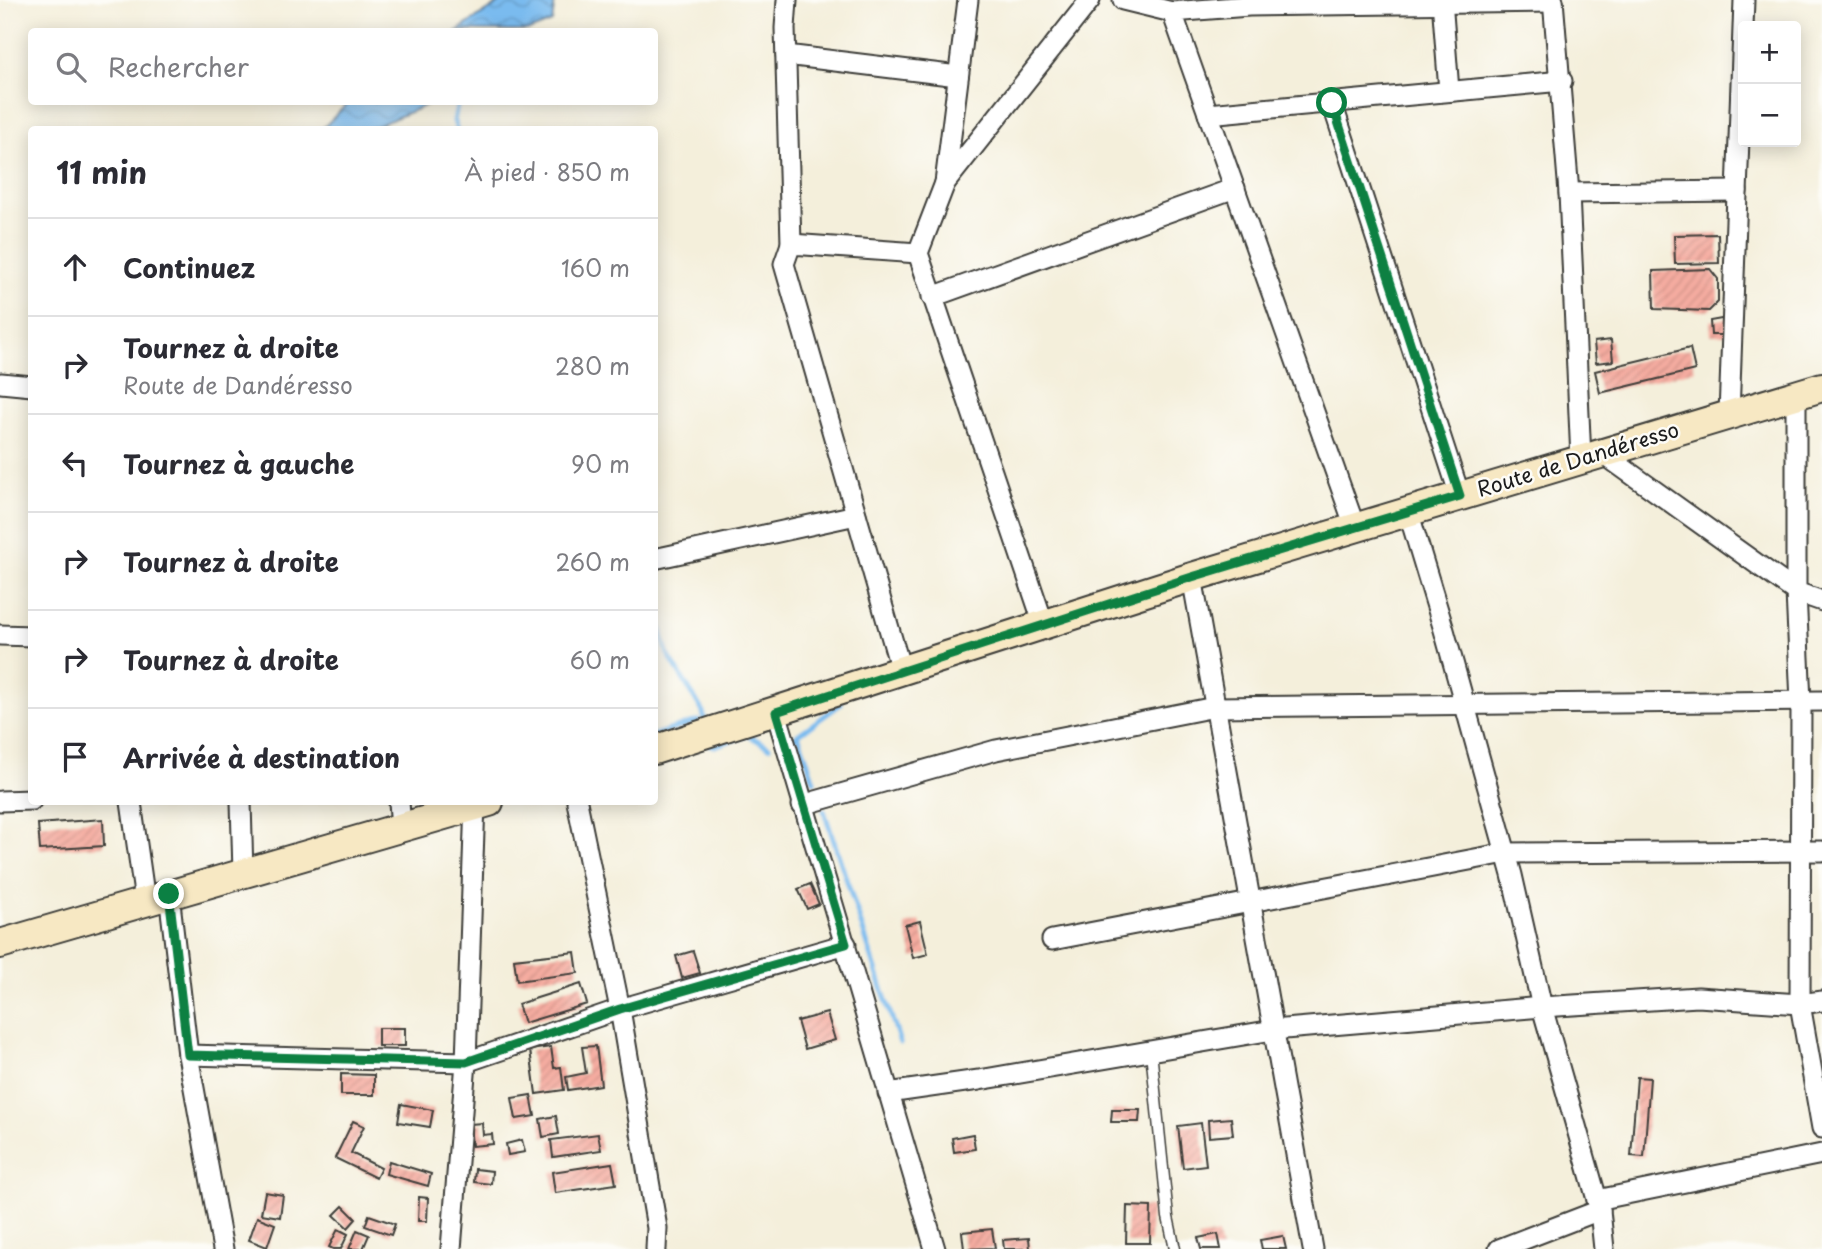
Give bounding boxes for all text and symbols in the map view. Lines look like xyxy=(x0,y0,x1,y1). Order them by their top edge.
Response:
map controls xyxy=(1738,21,1801,147)
button: + xyxy=(1738,21,1801,84)
search box xyxy=(28,28,658,105)
text: Rechercher xyxy=(108,47,249,86)
icon: search xyxy=(52,48,90,86)
button: − xyxy=(1738,84,1801,147)
route start xyxy=(1316,87,1347,118)
text: 11 min xyxy=(56,149,147,194)
text: À pied · 850 m xyxy=(464,154,630,189)
icon: ahead xyxy=(56,248,94,286)
text: Continuez xyxy=(123,248,255,287)
text: 160 m xyxy=(561,250,630,285)
text: Tournez à droite xyxy=(123,328,339,367)
icon: right xyxy=(56,346,94,384)
text: 280 m xyxy=(555,348,630,383)
text: Route de Dandéresso xyxy=(123,367,353,402)
street label: Route de Dandéresso xyxy=(1472,412,1682,504)
icon: left xyxy=(56,444,94,482)
text: Tournez à gauche xyxy=(123,444,354,483)
text: 90 m xyxy=(571,446,630,481)
icon: right xyxy=(56,542,94,580)
text: Tournez à droite xyxy=(123,542,339,581)
text: 260 m xyxy=(555,544,630,579)
icon: right xyxy=(56,640,94,678)
text: Tournez à droite xyxy=(123,640,339,679)
text: 60 m xyxy=(570,642,630,677)
icon: arrive xyxy=(56,738,94,776)
text: Arrivée à destination xyxy=(123,738,400,777)
route end xyxy=(153,878,184,909)

